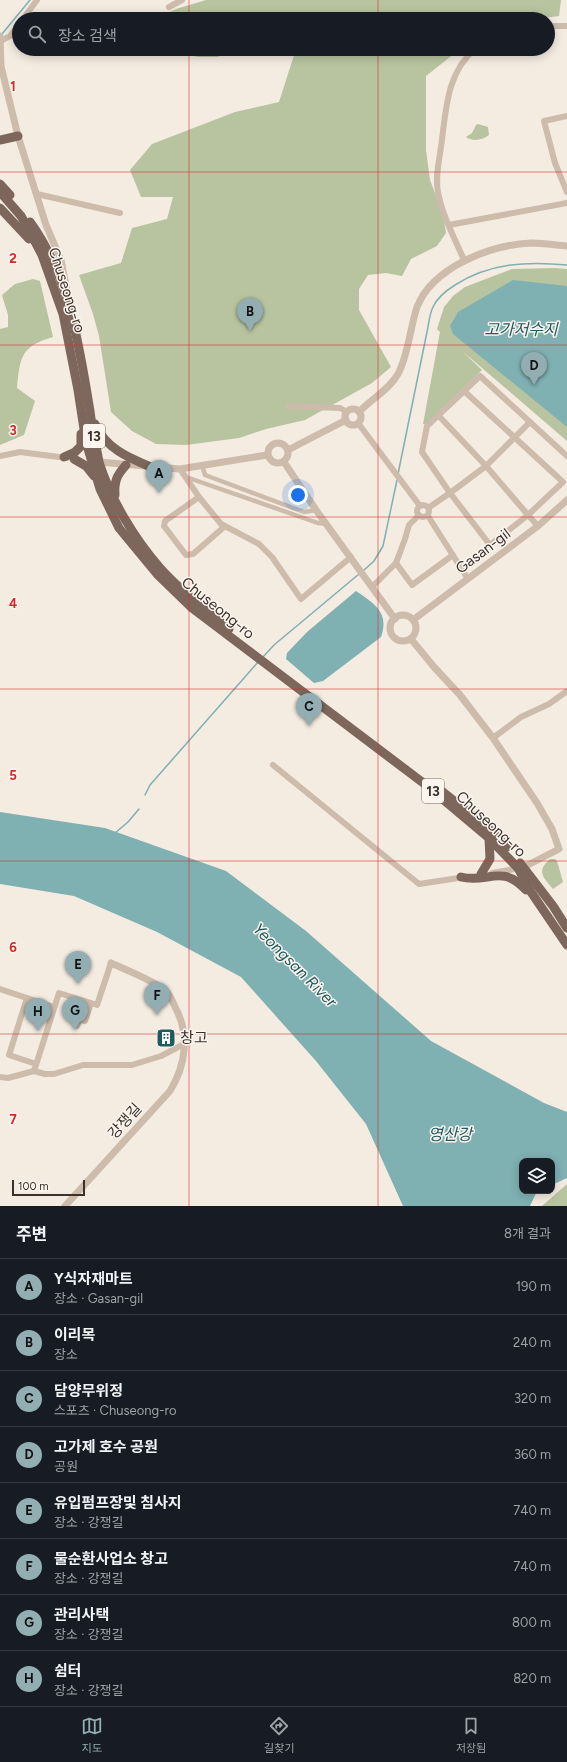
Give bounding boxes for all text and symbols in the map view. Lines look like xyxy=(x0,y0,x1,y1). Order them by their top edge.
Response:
search box xyxy=(12,12,555,56)
icon: search xyxy=(26,23,48,45)
text: 장소 검색 xyxy=(58,27,117,45)
text: 1 xyxy=(10,79,16,94)
street label: Chuseong-ro xyxy=(45,245,89,335)
text: 2 xyxy=(9,251,17,266)
pin: B xyxy=(237,298,263,331)
water label: 고가저수지 xyxy=(484,320,559,339)
pin: D xyxy=(521,352,547,385)
text: 3 xyxy=(9,423,17,438)
road number: 13 xyxy=(83,424,105,448)
pin: A xyxy=(146,460,172,493)
your location xyxy=(288,485,308,505)
street label: Gasan-gil xyxy=(452,525,514,577)
street label: Chuseong-ro xyxy=(178,573,258,643)
text: 4 xyxy=(9,596,17,611)
pin: C xyxy=(296,693,322,726)
text: 5 xyxy=(9,768,17,783)
road number: 13 xyxy=(422,779,444,803)
street label: Chuseong-ro xyxy=(452,787,530,861)
water label: Yeongsan River xyxy=(249,919,341,1011)
text: 6 xyxy=(9,940,17,955)
pin: E xyxy=(65,951,91,984)
pin: F xyxy=(144,982,170,1015)
pin: G xyxy=(62,997,88,1030)
pin: H xyxy=(25,998,51,1031)
building icon: 창고 xyxy=(155,1027,177,1049)
place label: 창고 xyxy=(180,1029,208,1047)
street label: 강쟁길 xyxy=(104,1100,146,1142)
text: 7 xyxy=(9,1112,17,1127)
water label: 영산강 xyxy=(428,1125,474,1144)
map controls xyxy=(519,1158,555,1194)
button: layers xyxy=(519,1158,555,1194)
scale bar xyxy=(12,1178,85,1197)
text: 100 m xyxy=(18,1180,49,1193)
text: 주변 xyxy=(16,1224,47,1244)
text: 8개 결과 xyxy=(504,1226,551,1241)
text: Y식자재마트 xyxy=(54,1270,133,1288)
text: A xyxy=(24,1279,34,1294)
text: 190 m xyxy=(516,1279,551,1294)
text: 장소 · Gasan-gil xyxy=(54,1291,143,1306)
text: 이리목 xyxy=(54,1326,95,1344)
text: B xyxy=(25,1335,33,1350)
text: 240 m xyxy=(513,1335,551,1350)
text: 장소 xyxy=(54,1347,78,1362)
text: 담양무위정 xyxy=(54,1382,123,1400)
text: C xyxy=(24,1391,34,1406)
text: 320 m xyxy=(514,1391,551,1406)
text: 스포츠 · Chuseong-ro xyxy=(54,1403,176,1418)
text: 고가제 호수 공원 xyxy=(54,1438,158,1456)
text: D xyxy=(24,1447,34,1462)
text: 360 m xyxy=(514,1447,551,1462)
text: 공원 xyxy=(54,1459,78,1474)
text: 유입펌프장및 침사지 xyxy=(54,1494,182,1512)
text: E xyxy=(25,1503,33,1518)
text: 740 m xyxy=(513,1503,551,1518)
text: 장소 · 강쟁길 xyxy=(54,1515,124,1530)
text: 물순환사업소 창고 xyxy=(54,1550,168,1568)
text: F xyxy=(25,1559,33,1574)
text: 740 m xyxy=(513,1559,551,1574)
text: 장소 · 강쟁길 xyxy=(54,1571,124,1586)
text: 관리사택 xyxy=(54,1606,109,1624)
text: G xyxy=(24,1615,34,1630)
text: 800 m xyxy=(512,1615,551,1630)
text: 장소 · 강쟁길 xyxy=(54,1627,124,1642)
text: 쉼터 xyxy=(54,1662,82,1680)
text: H xyxy=(24,1671,34,1686)
text: 820 m xyxy=(513,1671,551,1686)
text: 장소 · 강쟁길 xyxy=(54,1683,124,1698)
tab: 지도 xyxy=(81,1715,103,1755)
tab: 길찾기 xyxy=(264,1715,294,1755)
tab: 저장됨 xyxy=(456,1715,486,1755)

